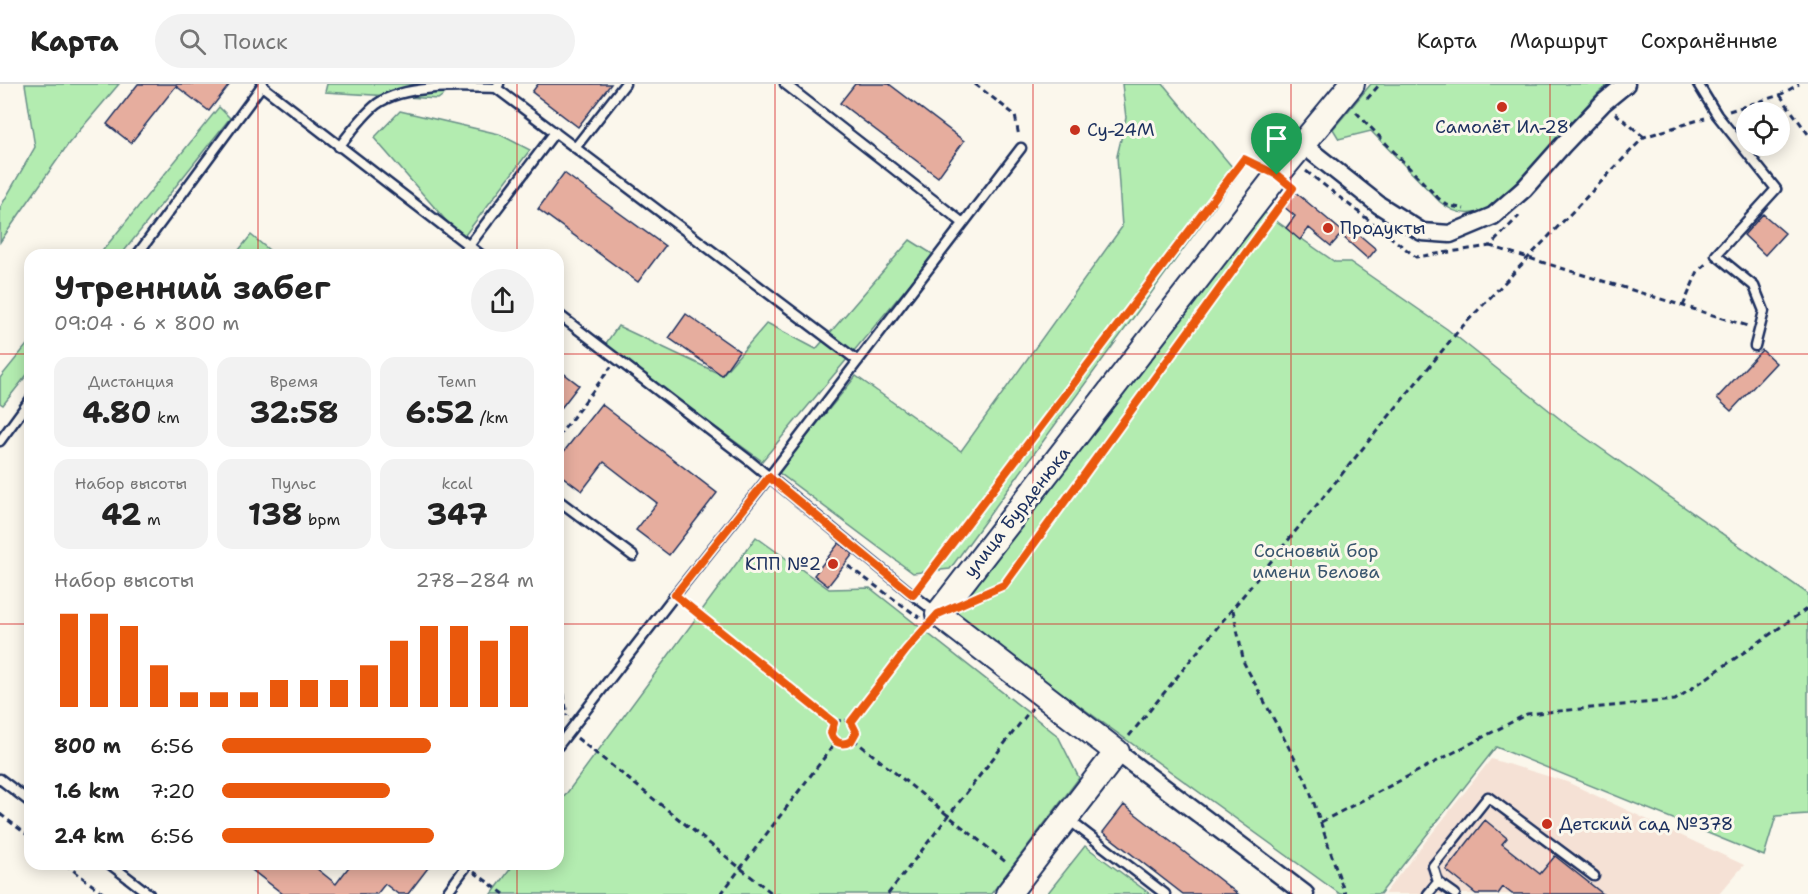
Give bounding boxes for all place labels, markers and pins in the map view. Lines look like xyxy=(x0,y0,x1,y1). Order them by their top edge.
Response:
marker: Самолёт Ил-28 xyxy=(1495,100,1509,114)
pin xyxy=(1251,113,1302,175)
place label: Самолёт Ил-28 xyxy=(1435,115,1569,139)
place label: Су-24М xyxy=(1087,118,1155,142)
marker: Су-24М xyxy=(1068,123,1082,137)
place label: Продукты xyxy=(1340,216,1426,240)
marker: Продукты xyxy=(1321,221,1335,235)
place label: КПП №2 xyxy=(745,552,821,576)
marker: КПП №2 xyxy=(826,557,840,571)
place label: Детский сад №378 xyxy=(1559,812,1733,836)
marker: Детский сад №378 xyxy=(1540,817,1554,831)

